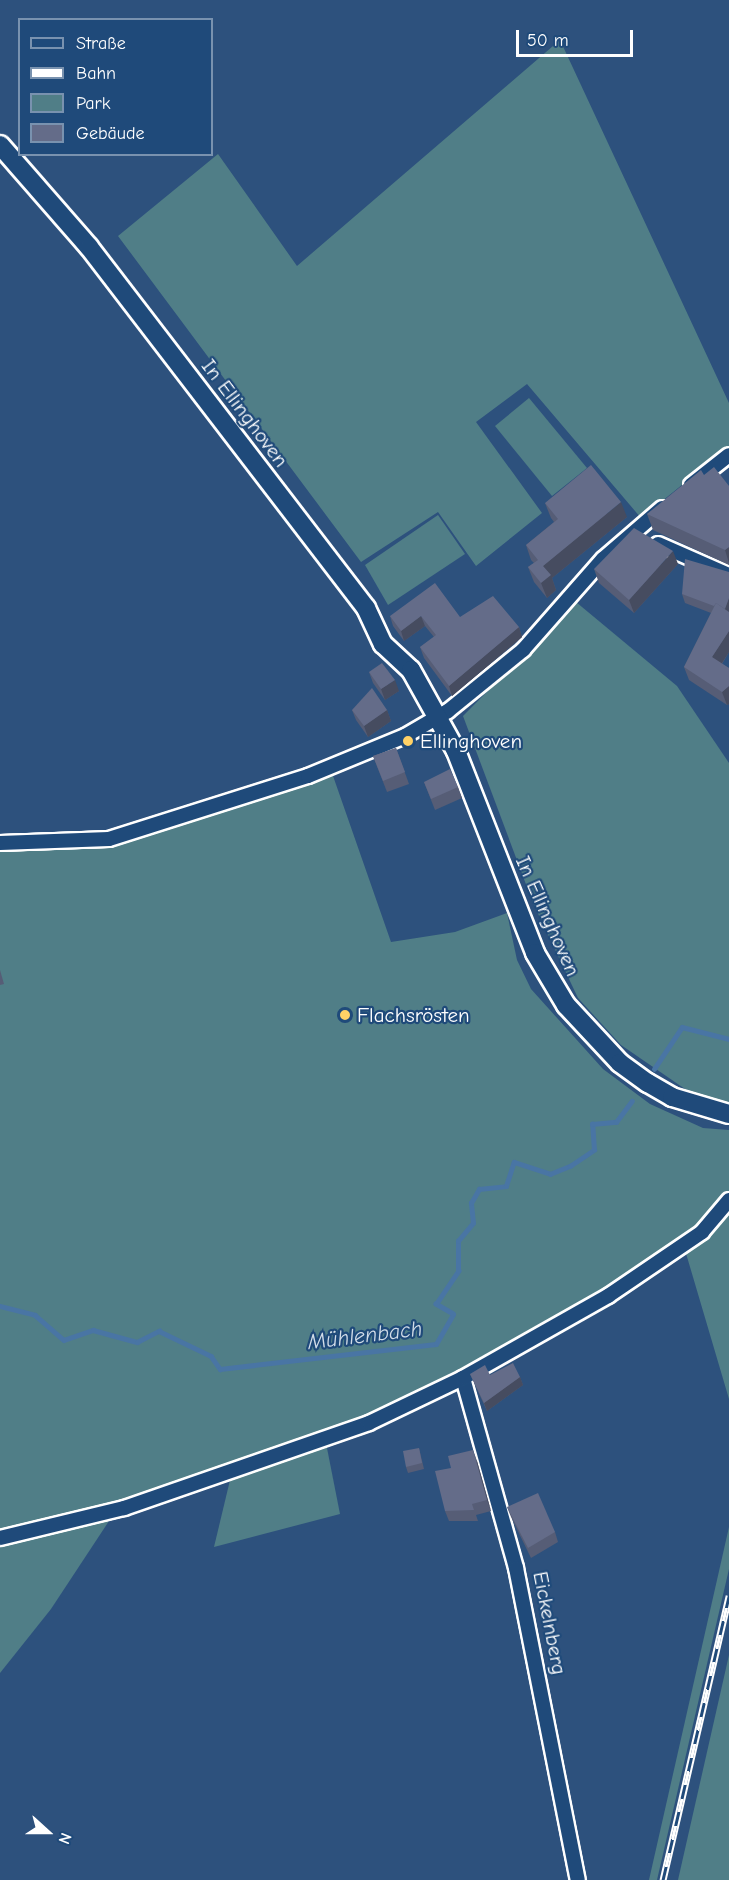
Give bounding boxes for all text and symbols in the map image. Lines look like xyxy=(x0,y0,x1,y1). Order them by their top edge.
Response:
legend xyxy=(18,18,213,156)
scale bar xyxy=(519,18,636,56)
text: 50 m xyxy=(527,30,569,51)
text: Straße xyxy=(76,33,126,54)
text: Bahn xyxy=(76,63,116,84)
text: Park xyxy=(76,93,110,114)
text: Gebäude xyxy=(76,123,145,144)
street label: In Ellinghoven xyxy=(196,354,294,472)
place label: Ellinghoven xyxy=(420,728,522,754)
marker: Ellinghoven xyxy=(401,734,415,748)
street label: In Ellinghoven xyxy=(510,852,586,980)
place label: Flachsrösten xyxy=(357,1002,470,1028)
marker: Flachsrösten xyxy=(338,1008,352,1022)
water label: Mühlenbach xyxy=(306,1316,424,1356)
street label: Eickelnberg xyxy=(528,1569,572,1677)
north arrow xyxy=(18,1802,78,1862)
text: N xyxy=(55,1830,75,1847)

